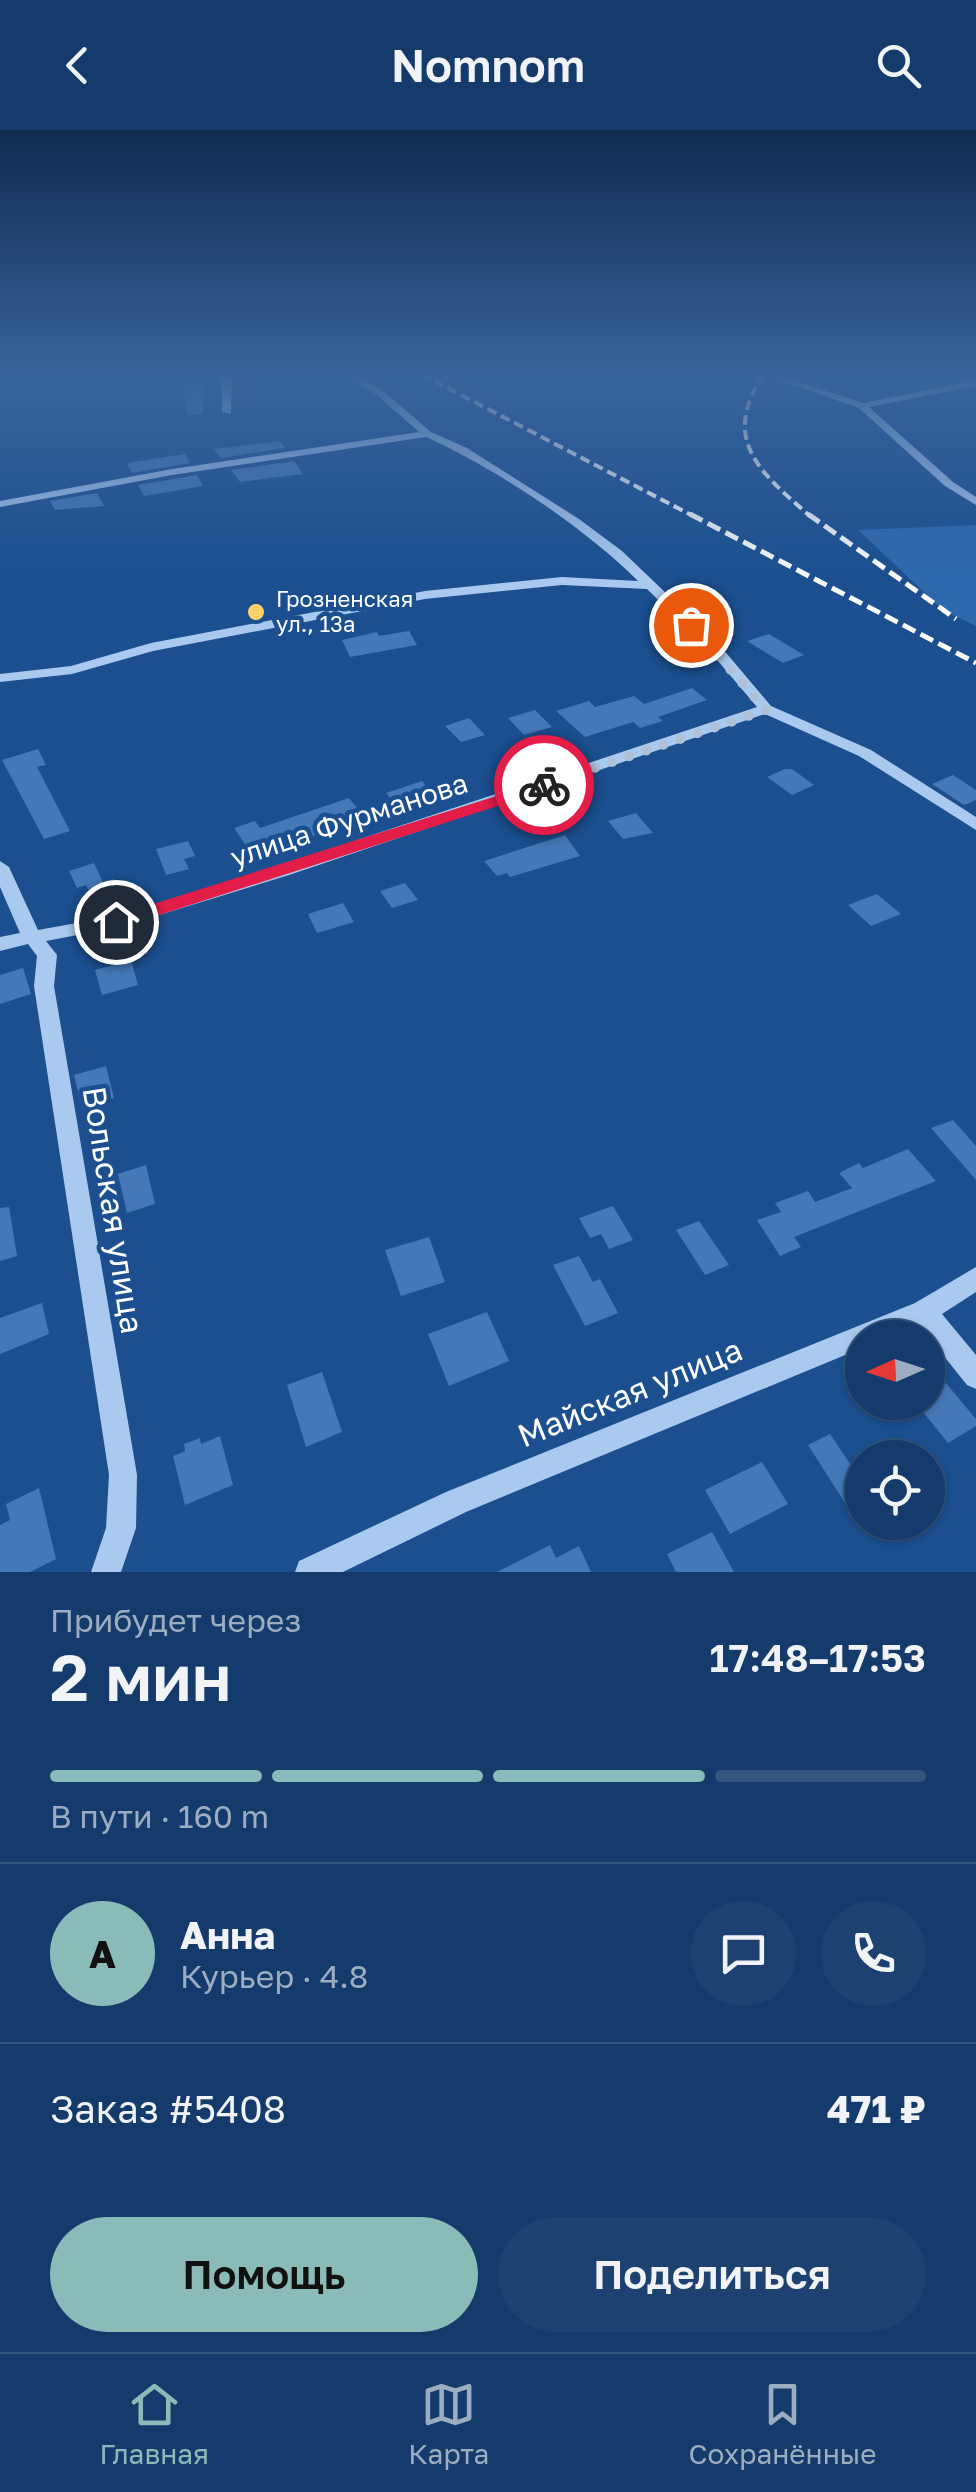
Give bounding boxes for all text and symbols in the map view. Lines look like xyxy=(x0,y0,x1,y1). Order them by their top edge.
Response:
icon: back xyxy=(50,38,105,93)
text: Nomnom xyxy=(391,38,585,92)
icon: search xyxy=(871,38,926,93)
pin xyxy=(649,583,734,668)
place label: Грозненская ул., 13а xyxy=(276,585,413,637)
icon: bag xyxy=(664,598,719,653)
marker: Грозненская ул., 13а xyxy=(245,601,267,623)
courier xyxy=(494,735,594,835)
icon: bike xyxy=(517,758,572,813)
street label: улица Фурманова xyxy=(226,766,472,873)
pin xyxy=(74,880,159,965)
icon: home xyxy=(89,895,144,950)
street label: Вольская улица xyxy=(76,1084,152,1336)
north arrow xyxy=(845,1320,945,1420)
map controls xyxy=(845,1320,945,1540)
street label: Майская улица xyxy=(512,1330,747,1454)
button: locate xyxy=(845,1440,945,1540)
text: Прибудет через xyxy=(50,1601,301,1639)
text: 17:48–17:53 xyxy=(709,1635,926,1680)
text: 2 мин xyxy=(50,1637,231,1715)
text: В пути · 160 m xyxy=(50,1797,269,1835)
button: chat xyxy=(691,1901,796,2006)
button: phone xyxy=(821,1901,926,2006)
text: Анна xyxy=(180,1912,275,1957)
text: А xyxy=(89,1931,116,1976)
text: Курьер · 4.8 xyxy=(180,1957,368,1995)
text: Заказ #5408 xyxy=(50,2086,286,2131)
text: 471 ₽ xyxy=(827,2086,926,2131)
button: Помощь xyxy=(50,2217,478,2332)
button: Поделиться xyxy=(498,2217,926,2332)
tab: Главная xyxy=(100,2377,209,2470)
tab: Карта xyxy=(408,2377,489,2470)
tab: Сохранённые xyxy=(689,2377,876,2470)

